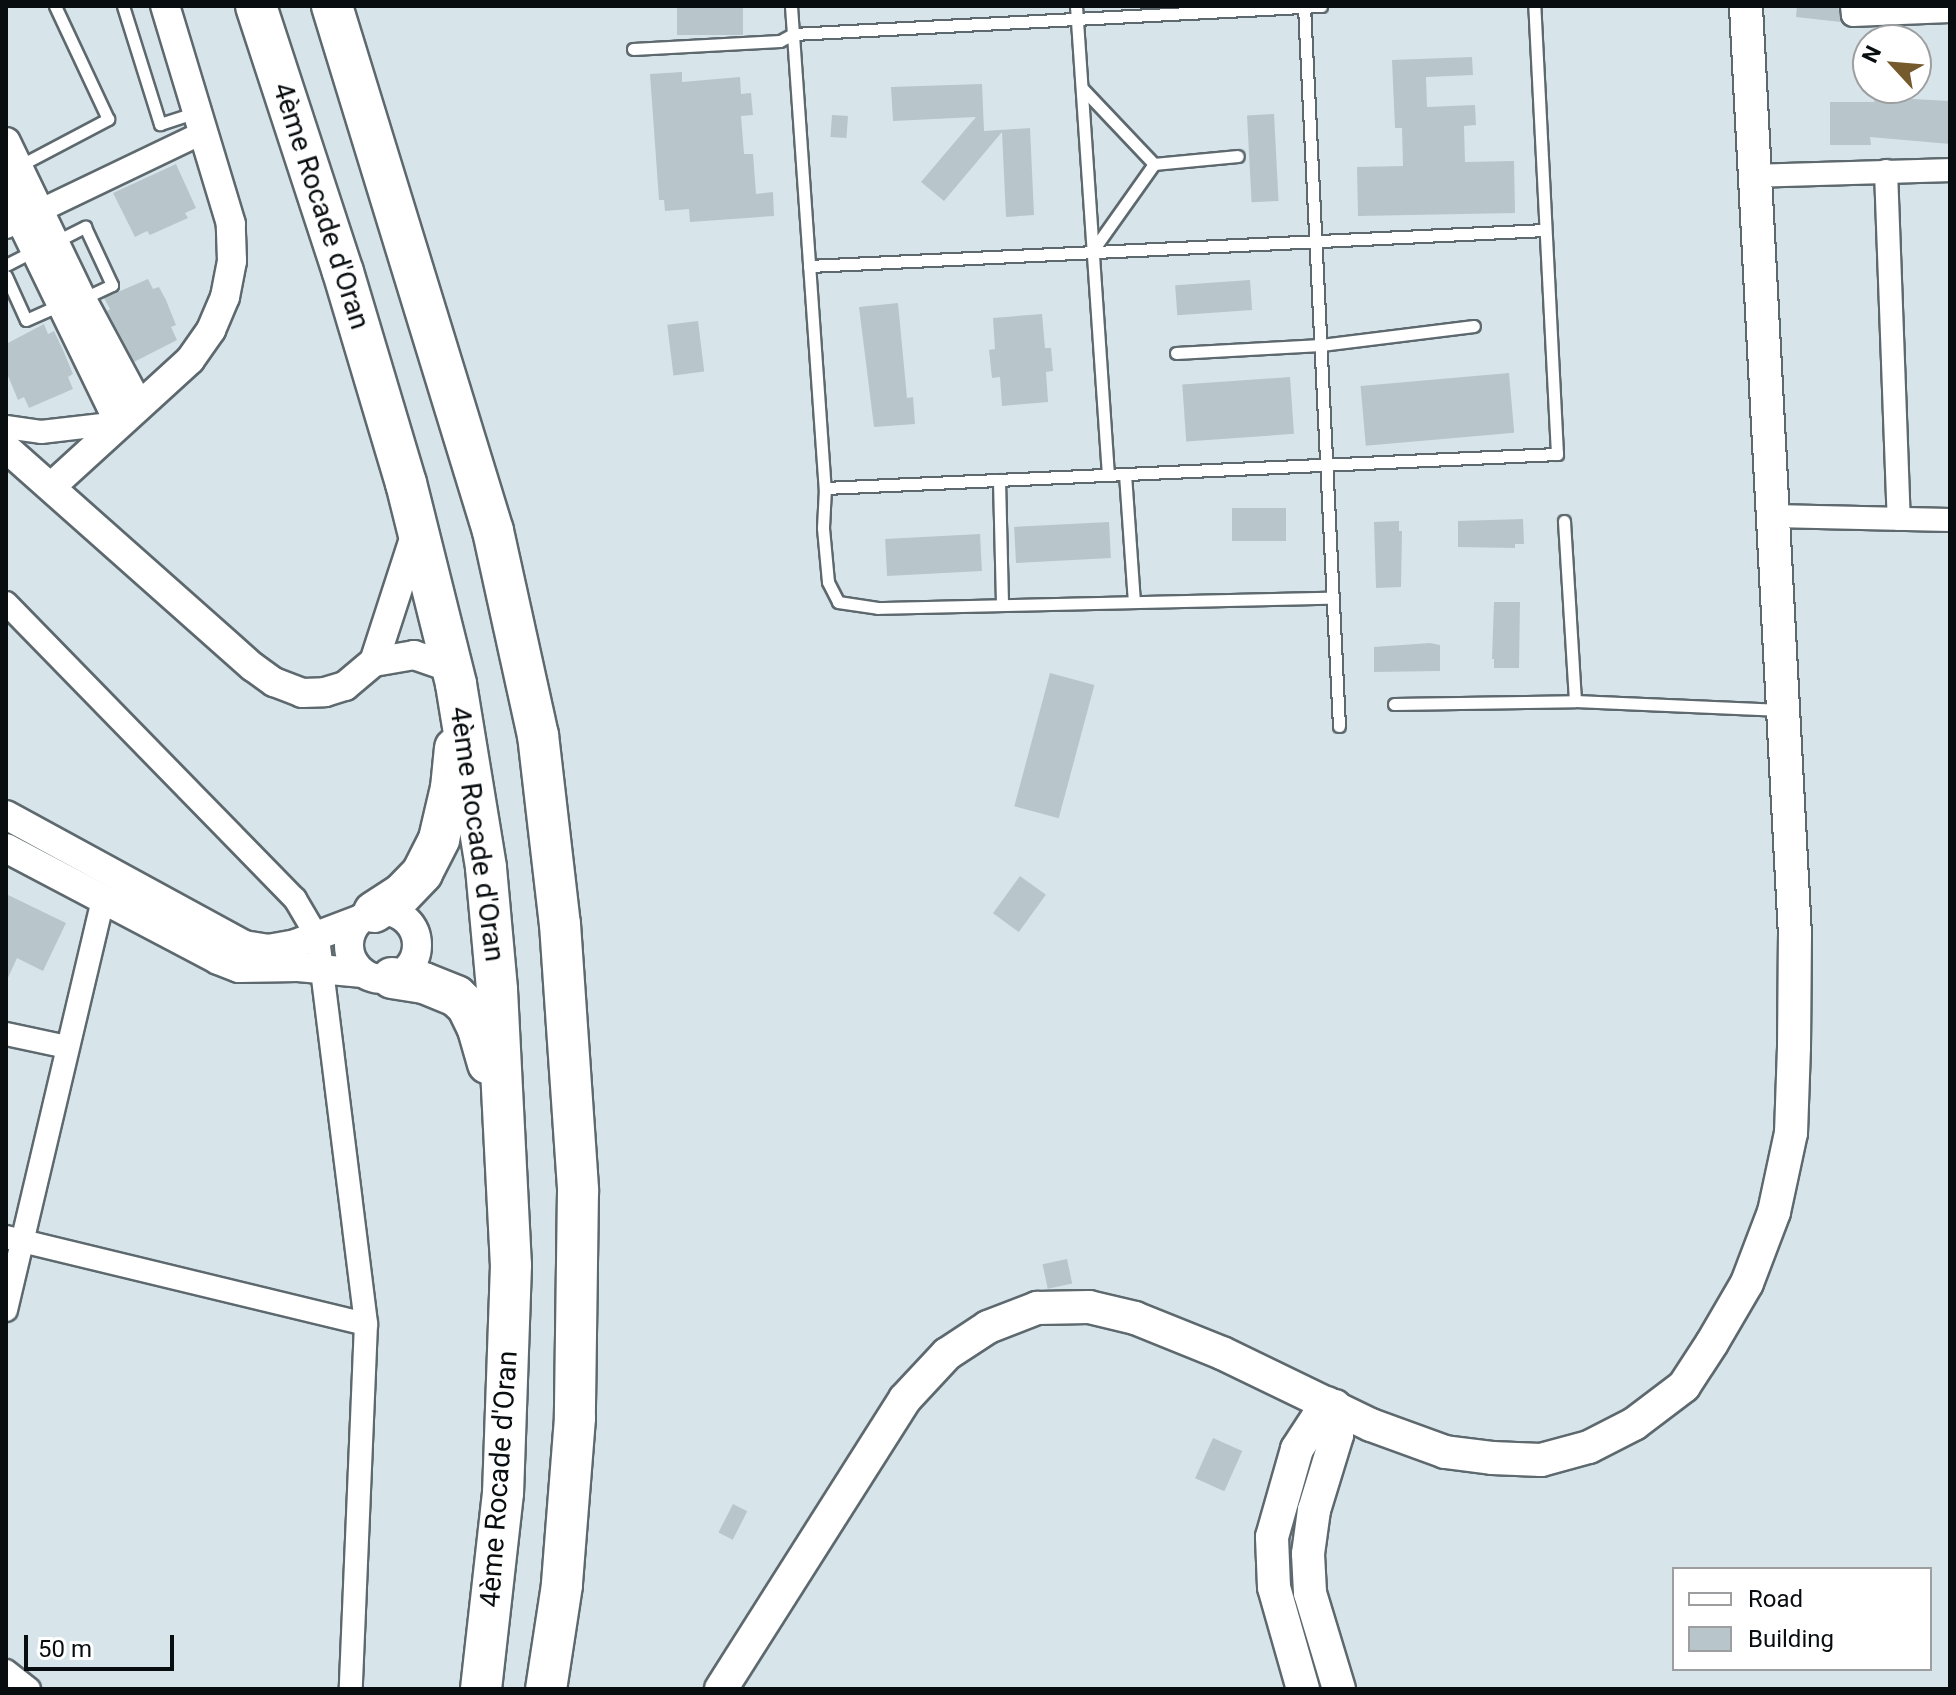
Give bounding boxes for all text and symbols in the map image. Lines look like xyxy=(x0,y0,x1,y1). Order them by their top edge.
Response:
north arrow xyxy=(1852,24,1932,104)
text: N xyxy=(1857,42,1886,67)
street label: 4ème Rocade d'Oran xyxy=(265,78,377,334)
street label: 4ème Rocade d'Oran xyxy=(442,704,512,964)
street label: 4ème Rocade d'Oran xyxy=(473,1350,525,1608)
legend xyxy=(1672,1567,1932,1671)
text: Road xyxy=(1748,1585,1803,1613)
scale bar xyxy=(28,1619,178,1669)
text: Building xyxy=(1748,1625,1834,1653)
text: 50 m xyxy=(38,1635,92,1663)

